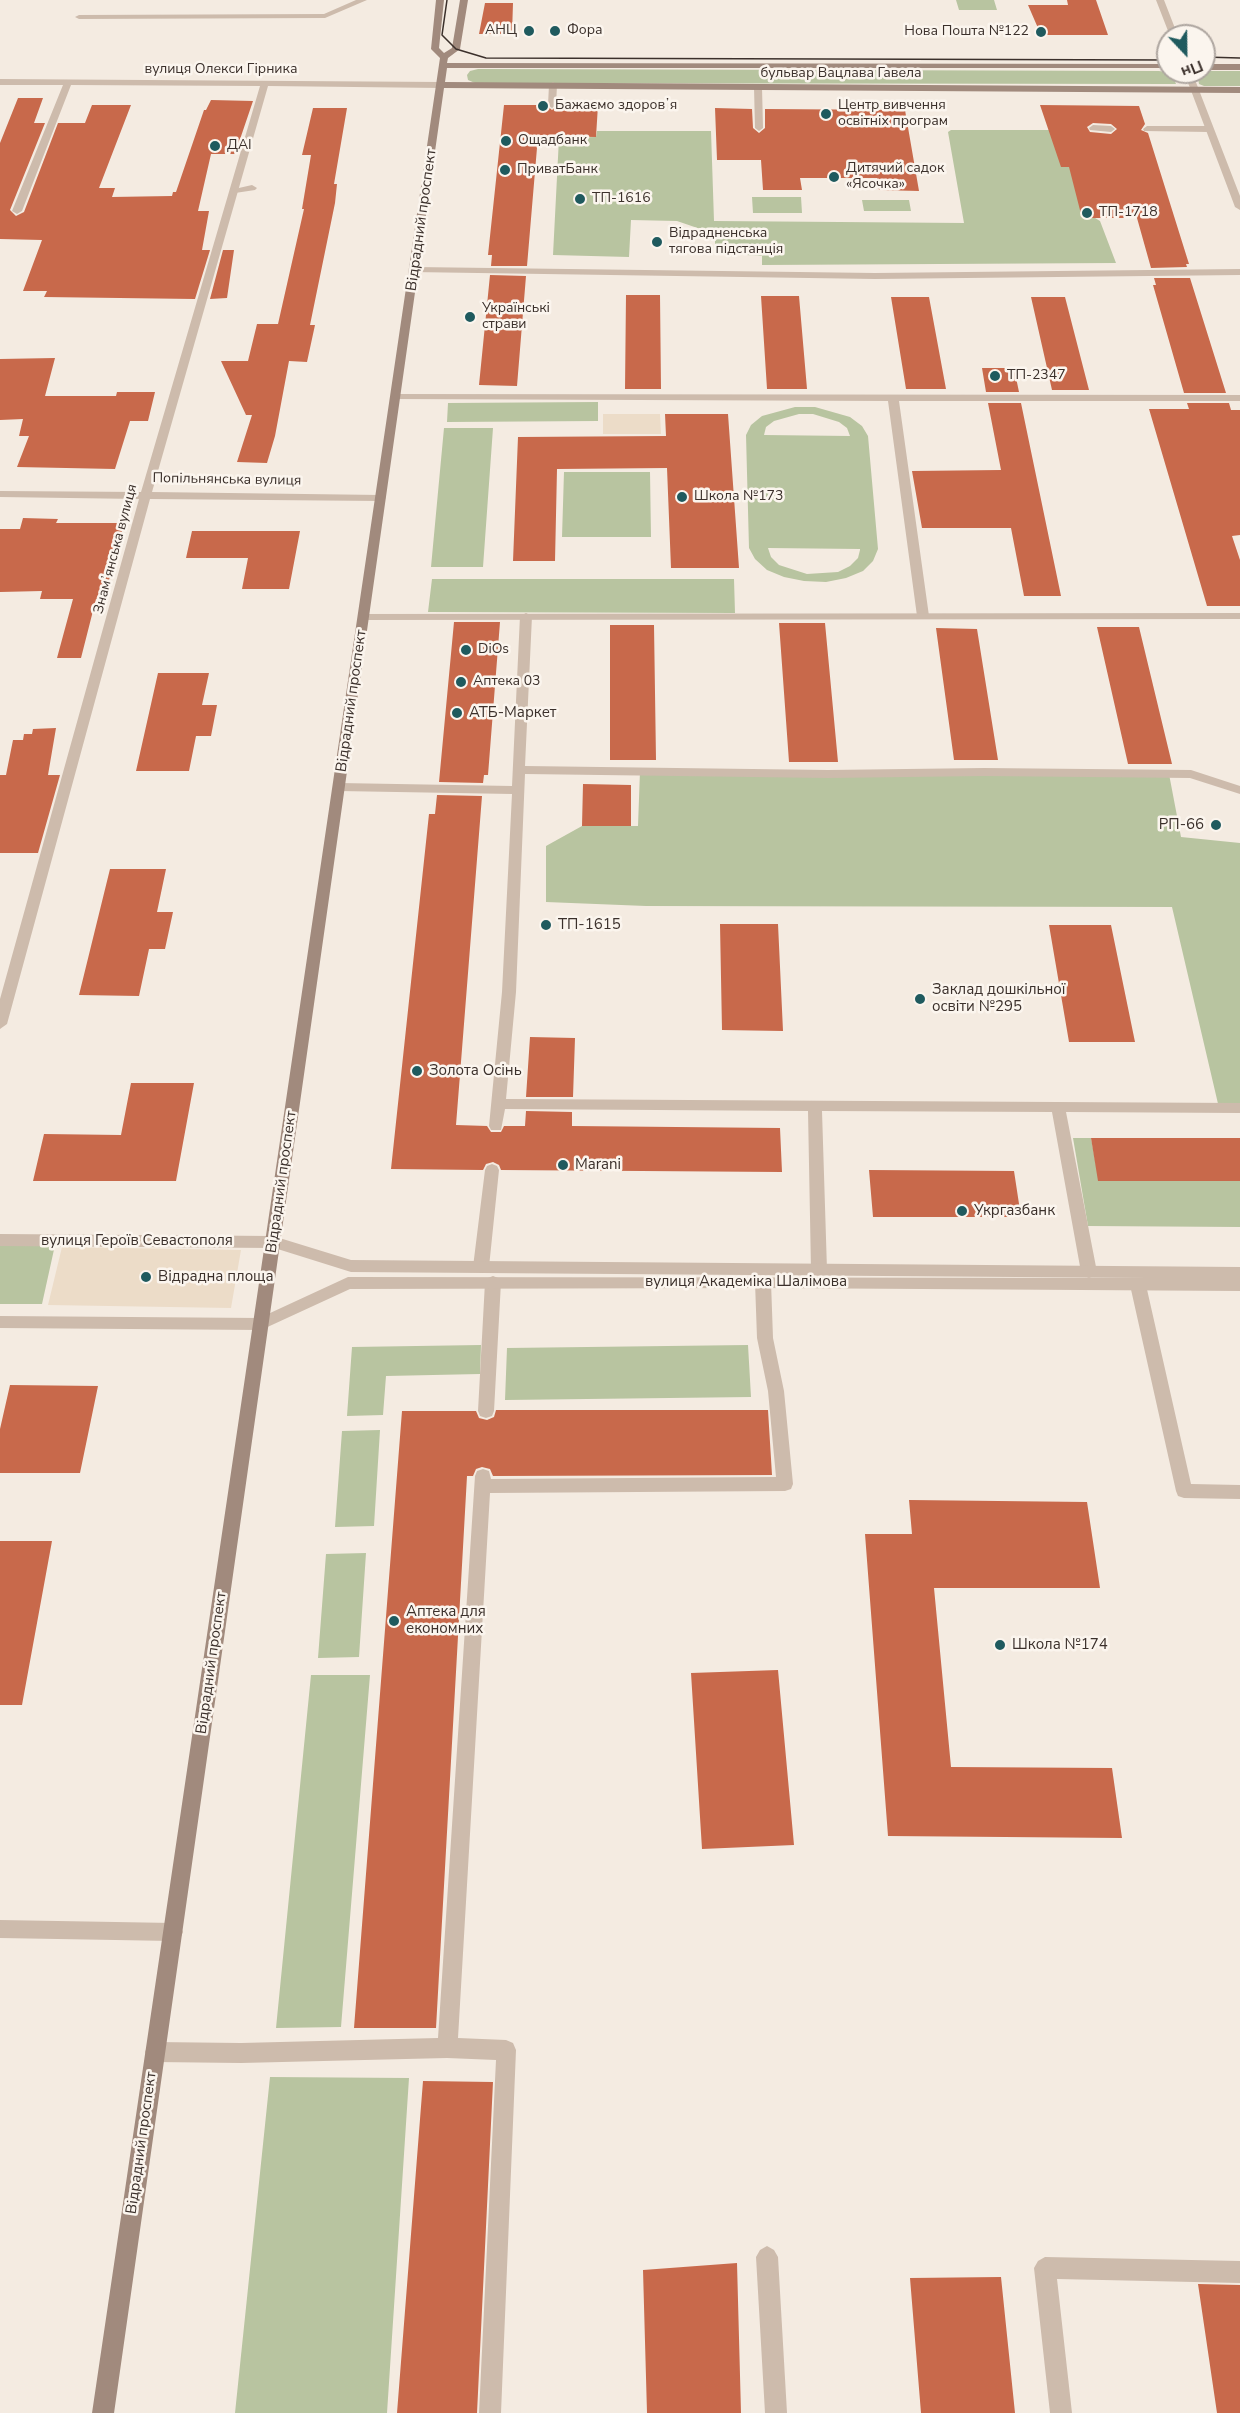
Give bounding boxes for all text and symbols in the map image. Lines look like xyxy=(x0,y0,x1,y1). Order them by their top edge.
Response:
place label: АНЦ xyxy=(485,23,517,39)
place label: Фора xyxy=(567,23,603,39)
marker: АНЦ xyxy=(522,24,536,38)
marker: Фора xyxy=(548,24,562,38)
place label: Нова Пошта №122 xyxy=(904,24,1029,40)
north arrow xyxy=(1156,24,1216,84)
marker: Нова Пошта №122 xyxy=(1034,25,1048,39)
text: Пн xyxy=(1178,55,1206,83)
street label: вулиця Олекси Гірника xyxy=(145,62,297,78)
street label: бульвар Вацлава Гавела xyxy=(760,66,922,82)
place label: Бажаємо здоровʼя xyxy=(555,98,677,114)
place label: Центр вивчення освітніх програм xyxy=(838,98,948,130)
marker: Бажаємо здоровʼя xyxy=(536,99,550,113)
marker: Центр вивчення освітніх програм xyxy=(819,107,833,121)
place label: Ощадбанк xyxy=(518,133,587,149)
marker: Ощадбанк xyxy=(499,134,513,148)
place label: ДАІ xyxy=(227,138,252,154)
marker: ДАІ xyxy=(208,139,222,153)
street label: Відрадний проспект xyxy=(403,148,441,292)
place label: Дитячий садок «Ясочка» xyxy=(846,161,944,194)
place label: ПриватБанк xyxy=(517,162,598,178)
marker: ПриватБанк xyxy=(498,163,512,177)
marker: Дитячий садок «Ясочка» xyxy=(827,170,841,184)
place label: ТП-1616 xyxy=(592,191,651,207)
marker: ТП-1616 xyxy=(573,192,587,206)
place label: ТП-1718 xyxy=(1099,205,1158,221)
marker: ТП-1718 xyxy=(1080,206,1094,220)
place label: Відрадненська тягова підстанція xyxy=(669,226,783,258)
marker: Відрадненська тягова підстанція xyxy=(650,235,664,249)
place label: Українські страви xyxy=(482,301,550,334)
marker: Українські страви xyxy=(463,310,477,324)
place label: ТП-2347 xyxy=(1007,368,1066,384)
marker: ТП-2347 xyxy=(988,369,1002,383)
street label: Попільнянська вулиця xyxy=(152,470,302,490)
street label: Знамʼянська вулиця xyxy=(91,482,141,616)
place label: Школа №173 xyxy=(694,489,783,505)
marker: Школа №173 xyxy=(675,490,689,504)
street label: Відрадний проспект xyxy=(333,629,371,773)
place label: DiOs xyxy=(478,642,509,658)
marker: DiOs xyxy=(459,643,473,657)
place label: Аптека 03 xyxy=(473,674,540,690)
marker: Аптека 03 xyxy=(454,675,468,689)
place label: АТБ-Маркет xyxy=(469,704,556,722)
marker: АТБ-Маркет xyxy=(450,706,464,720)
place label: РП-66 xyxy=(1159,816,1204,834)
marker: РП-66 xyxy=(1209,818,1223,832)
place label: ТП-1615 xyxy=(558,916,621,934)
marker: ТП-1615 xyxy=(539,918,553,932)
place label: Заклад дошкільної освіти №295 xyxy=(932,981,1065,1016)
marker: Заклад дошкільної освіти №295 xyxy=(913,992,927,1006)
place label: Золота Осінь xyxy=(429,1062,522,1080)
marker: Золота Осінь xyxy=(410,1064,424,1078)
street label: Відрадний проспект xyxy=(263,1110,301,1254)
place label: Marani xyxy=(575,1156,621,1174)
marker: Marani xyxy=(556,1158,570,1172)
place label: Укргазбанк xyxy=(974,1202,1055,1220)
marker: Укргазбанк xyxy=(955,1204,969,1218)
street label: вулиця Героїв Севастополя xyxy=(41,1232,233,1250)
place label: Відрадна площа xyxy=(158,1268,274,1286)
marker: Відрадна площа xyxy=(139,1270,153,1284)
street label: вулиця Академіка Шалімова xyxy=(645,1273,847,1291)
street label: Відрадний проспект xyxy=(193,1591,231,1735)
place label: Аптека для економних xyxy=(406,1603,486,1638)
marker: Аптека для економних xyxy=(387,1614,401,1628)
place label: Школа №174 xyxy=(1012,1636,1108,1654)
marker: Школа №174 xyxy=(993,1638,1007,1652)
street label: Відрадний проспект xyxy=(123,2071,161,2215)

